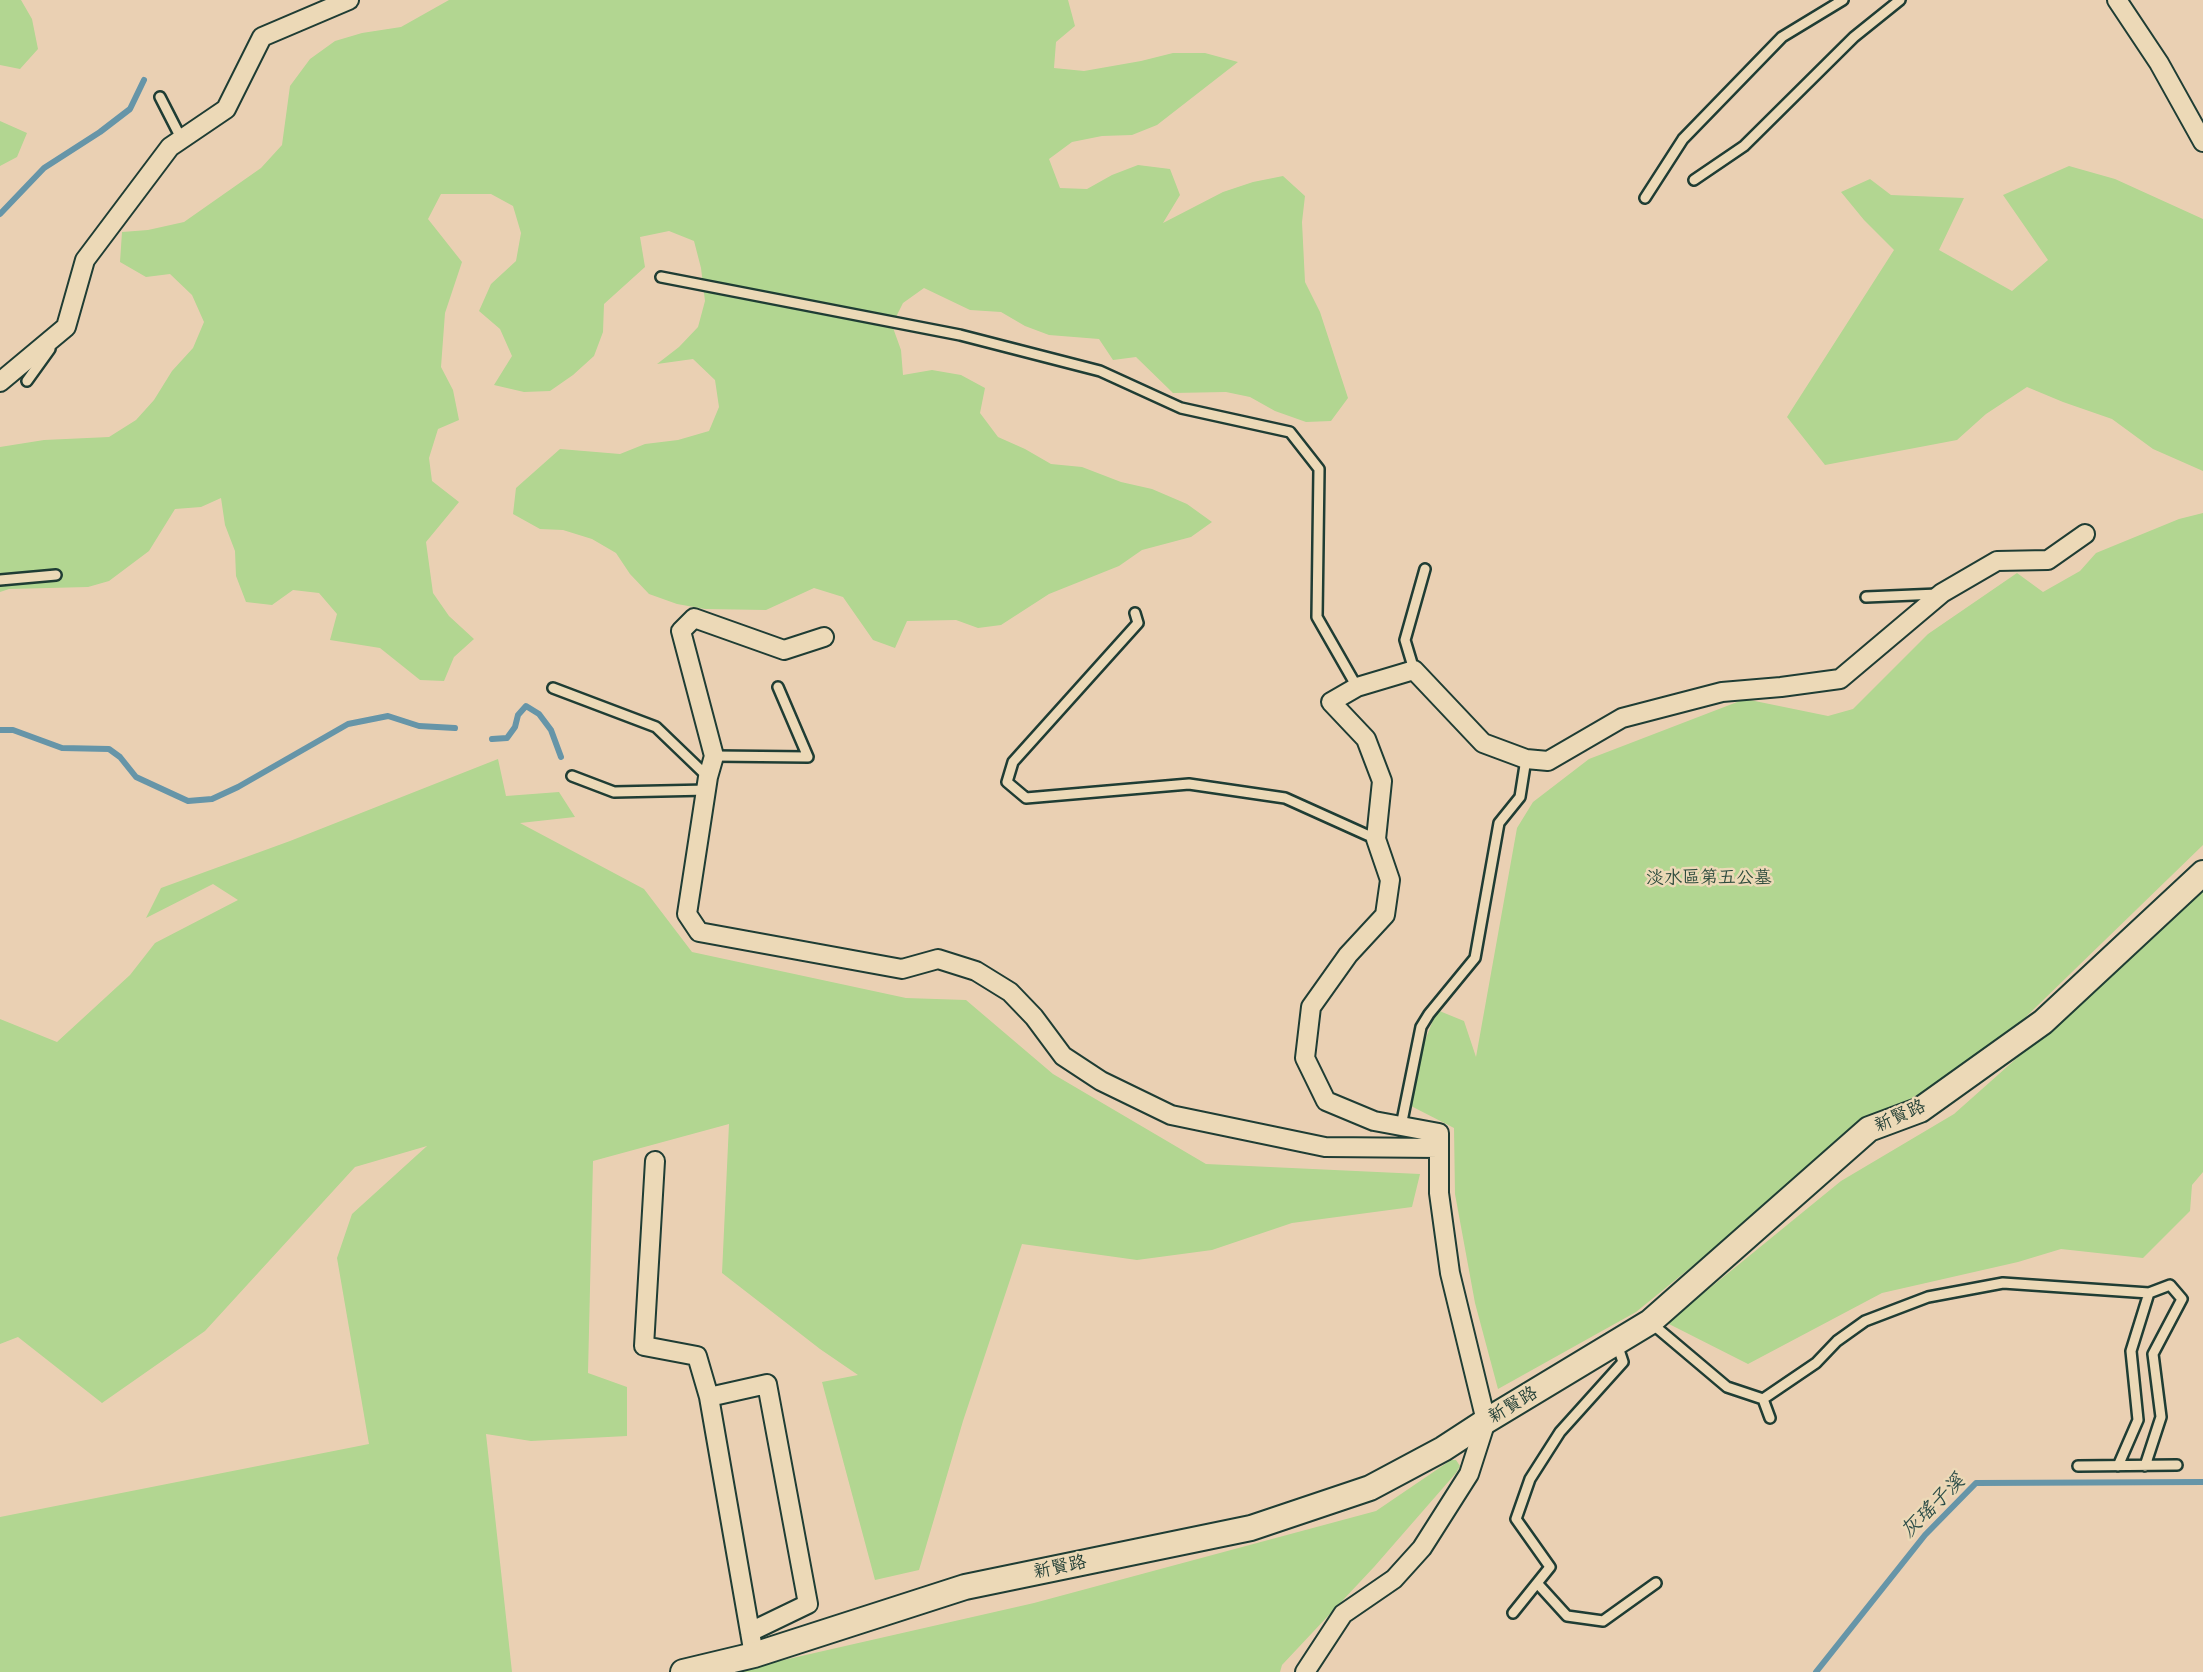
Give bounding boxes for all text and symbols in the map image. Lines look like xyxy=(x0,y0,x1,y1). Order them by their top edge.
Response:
park label: 淡水區第五公墓 xyxy=(1646,867,1772,889)
street label: 新賢路 xyxy=(1871,1095,1929,1137)
street label: 新賢路 xyxy=(1484,1382,1542,1428)
water label: 灰瑤子溪 xyxy=(1896,1469,1970,1543)
street label: 新賢路 xyxy=(1031,1551,1089,1583)

